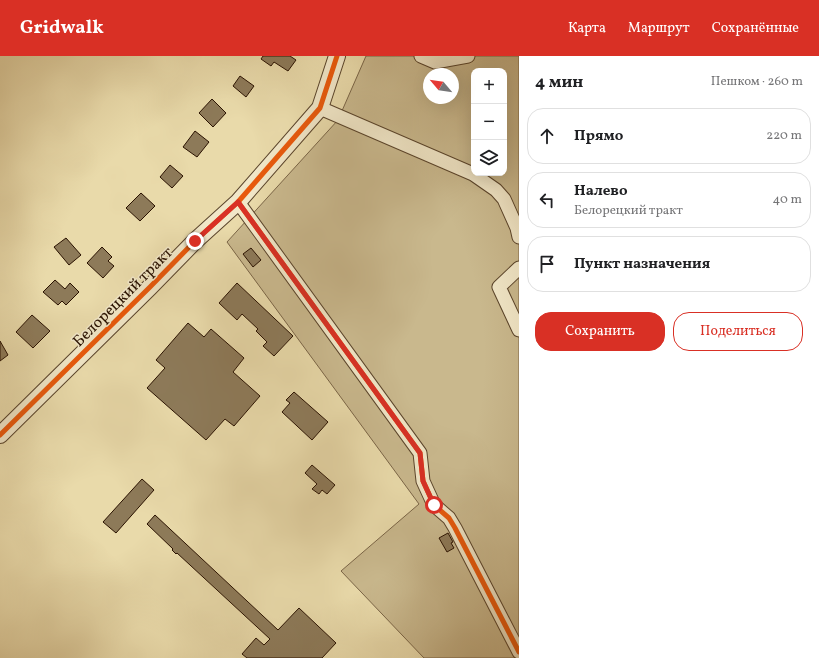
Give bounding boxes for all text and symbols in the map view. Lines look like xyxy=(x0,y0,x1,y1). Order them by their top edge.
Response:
text: Gridwalk xyxy=(20,15,104,41)
text: Карта xyxy=(568,19,606,38)
text: Маршрут xyxy=(628,19,690,38)
text: Сохранённые xyxy=(712,19,799,38)
north arrow xyxy=(423,68,459,104)
map controls xyxy=(471,68,507,176)
button: + xyxy=(471,68,507,104)
text: 4 мин xyxy=(535,71,583,94)
text: Пешком · 260 m xyxy=(711,73,803,91)
button: − xyxy=(471,104,507,140)
icon: ahead xyxy=(536,125,558,147)
text: Прямо xyxy=(574,126,623,147)
text: 220 m xyxy=(766,127,802,145)
button: layers xyxy=(471,140,507,176)
text: Налево xyxy=(574,181,628,202)
icon: left xyxy=(536,189,558,211)
text: 40 m xyxy=(773,191,802,209)
text: Белорецкий тракт xyxy=(574,202,683,220)
route end xyxy=(186,232,204,250)
street label: Белорецкий тракт xyxy=(68,242,179,353)
icon: arrive xyxy=(536,253,558,275)
text: Пункт назначения xyxy=(574,254,710,275)
button: Сохранить xyxy=(535,312,665,351)
button: Поделиться xyxy=(673,312,803,351)
route start xyxy=(425,496,443,514)

